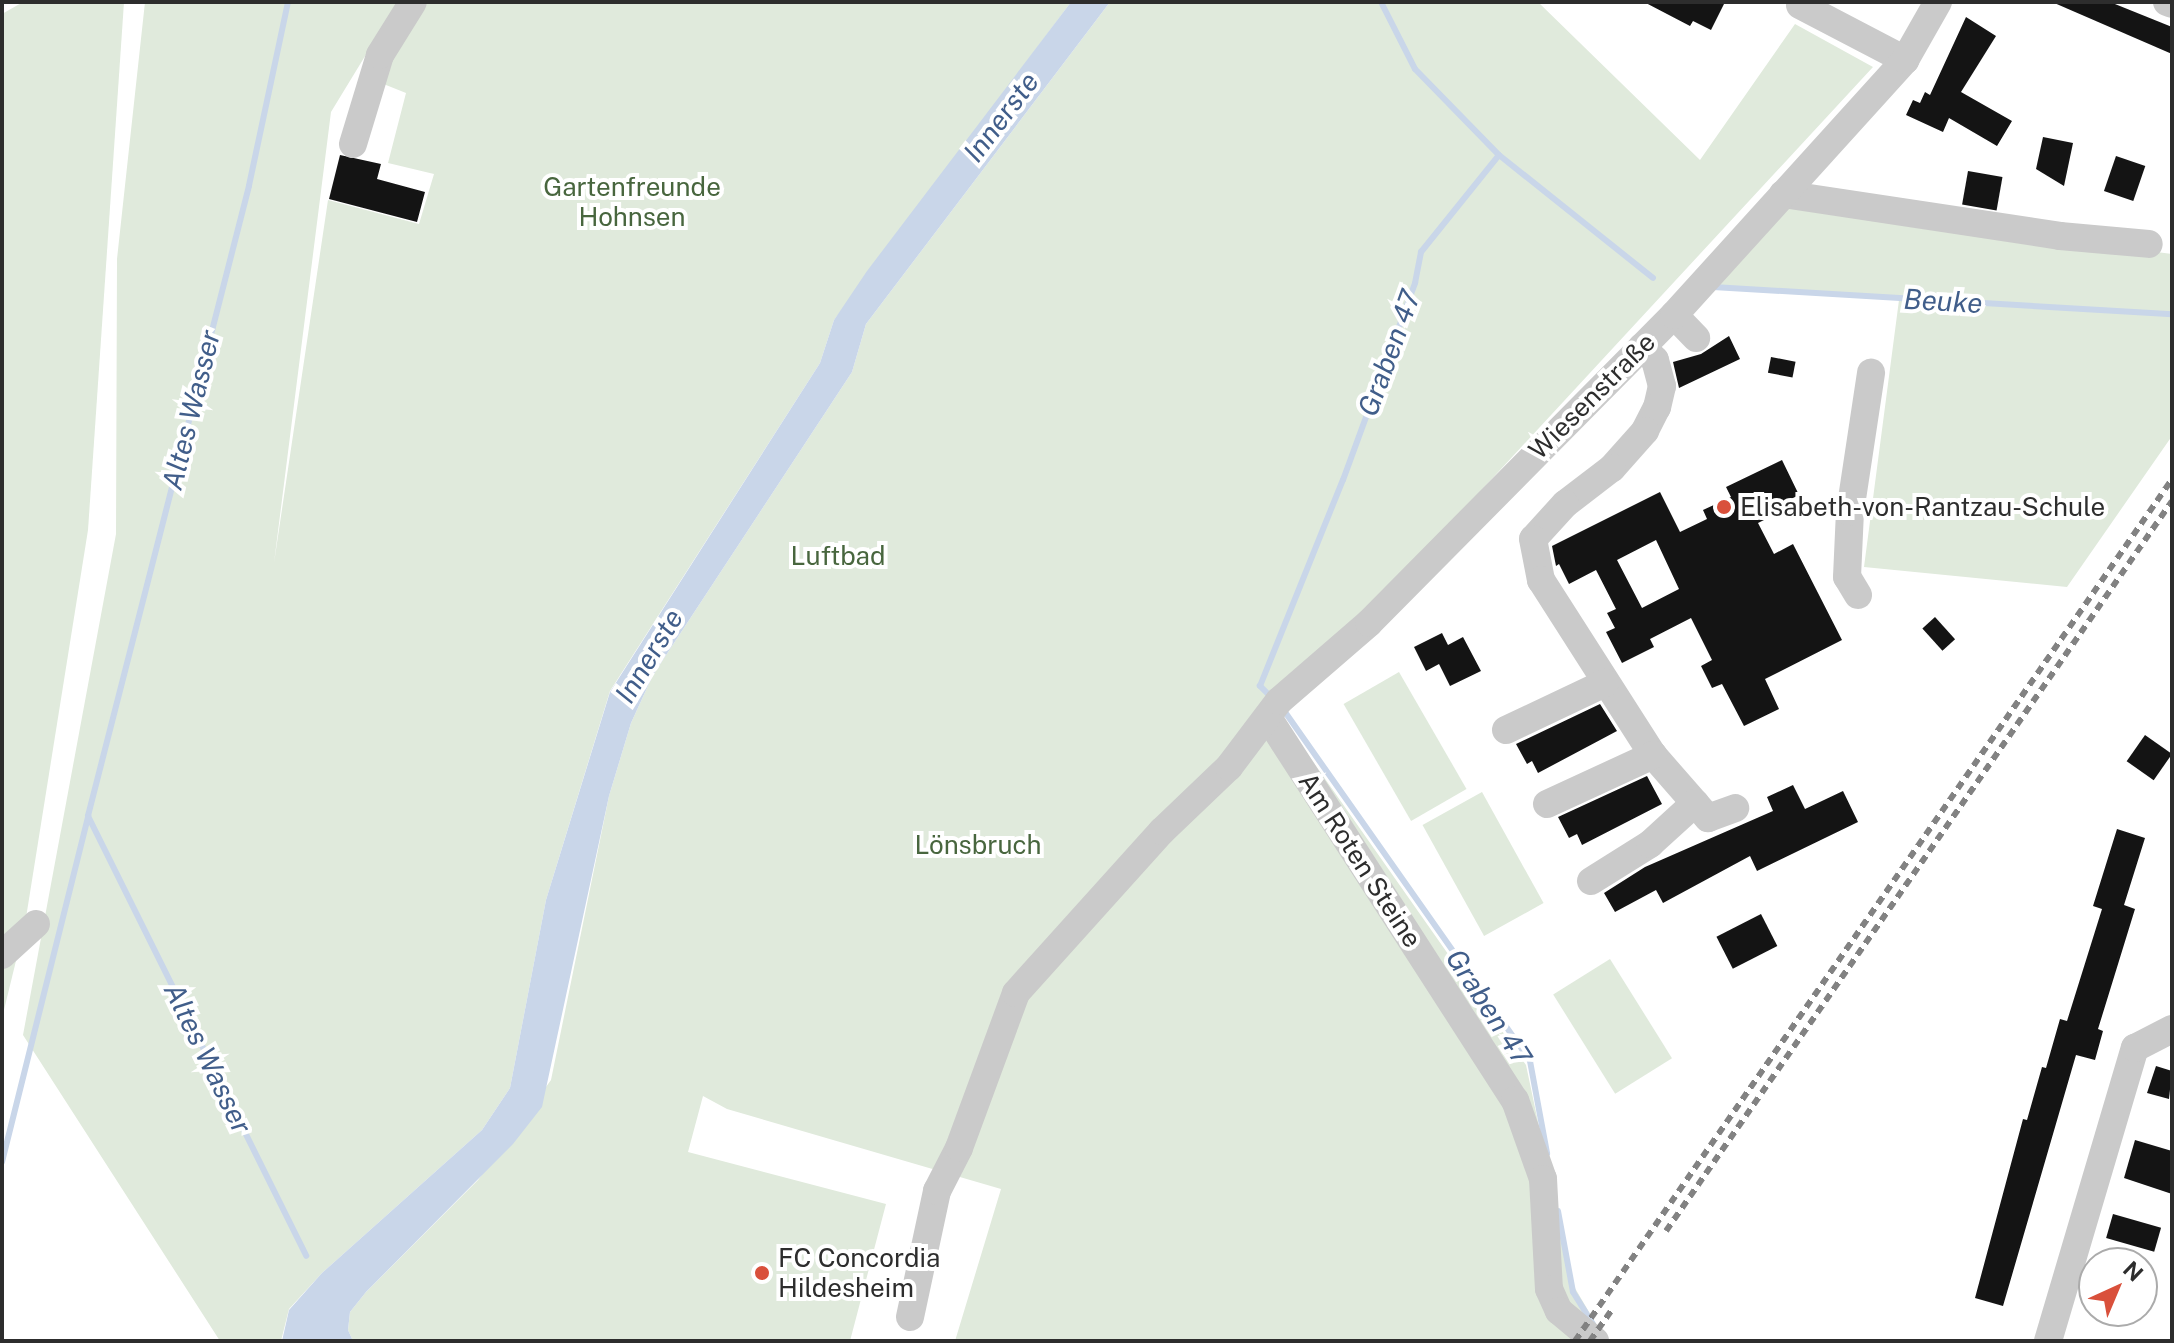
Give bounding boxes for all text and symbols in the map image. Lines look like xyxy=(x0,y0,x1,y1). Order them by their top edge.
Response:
water label: Innerste xyxy=(956,66,1046,168)
park label: Gartenfreunde Hohnsen xyxy=(543,171,721,232)
water label: Beuke xyxy=(1903,282,1983,320)
water label: Graben 47 xyxy=(1351,285,1427,421)
water label: Altes Wasser xyxy=(155,326,227,494)
street label: Wiesenstraße xyxy=(1522,326,1662,466)
place label: Elisabeth-von-Rantzau-Schule xyxy=(1740,491,2105,523)
marker: Elisabeth-von-Rantzau-Schule xyxy=(1715,498,1733,516)
park label: Luftbad xyxy=(791,540,885,572)
water label: Innerste xyxy=(608,603,690,709)
street label: Am Roten Steine xyxy=(1292,767,1428,953)
park label: Lönsbruch xyxy=(915,829,1041,861)
water label: Graben 47 xyxy=(1439,943,1539,1071)
water label: Altes Wasser xyxy=(157,977,259,1139)
place label: FC Concordia Hildesheim xyxy=(778,1242,940,1304)
north arrow xyxy=(2078,1247,2158,1327)
text: N xyxy=(2118,1256,2149,1287)
marker: FC Concordia Hildesheim xyxy=(753,1264,771,1282)

